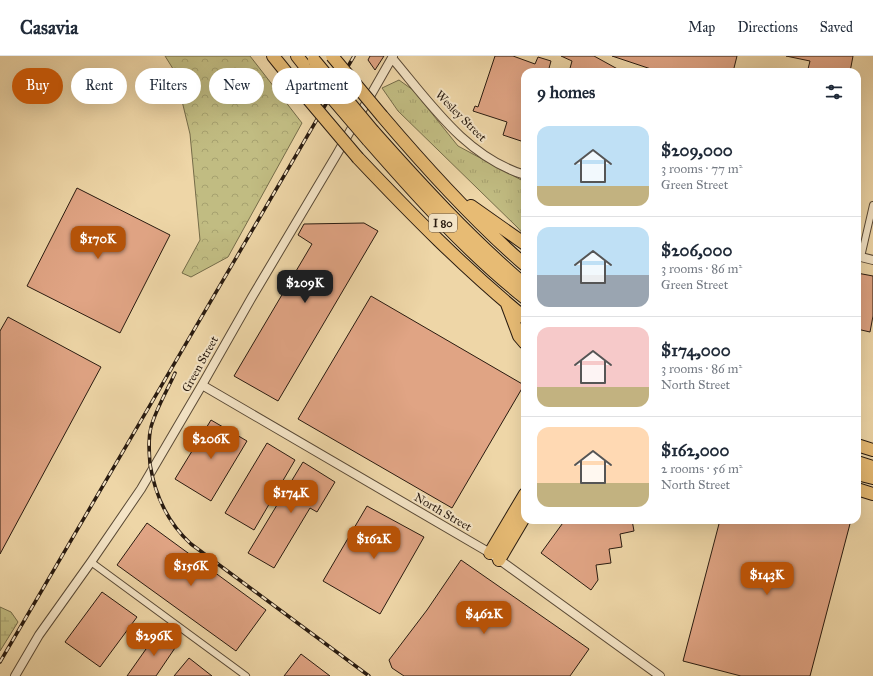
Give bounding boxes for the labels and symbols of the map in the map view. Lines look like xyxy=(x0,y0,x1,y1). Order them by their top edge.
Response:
street label: Wesley Street xyxy=(433,88,490,145)
road number: I 80 xyxy=(429,214,457,232)
pin: $170K xyxy=(70,226,126,260)
pin: $209K xyxy=(277,270,333,304)
street label: Green Street xyxy=(179,333,222,395)
pin: $206K xyxy=(183,426,239,460)
pin: $174K xyxy=(263,480,319,514)
street label: North Street xyxy=(412,490,475,534)
pin: $162K xyxy=(346,526,402,560)
pin: $156K xyxy=(163,553,219,587)
pin: $143K xyxy=(739,562,795,596)
pin: $462K xyxy=(456,601,512,635)
pin: $296K xyxy=(126,623,182,657)

